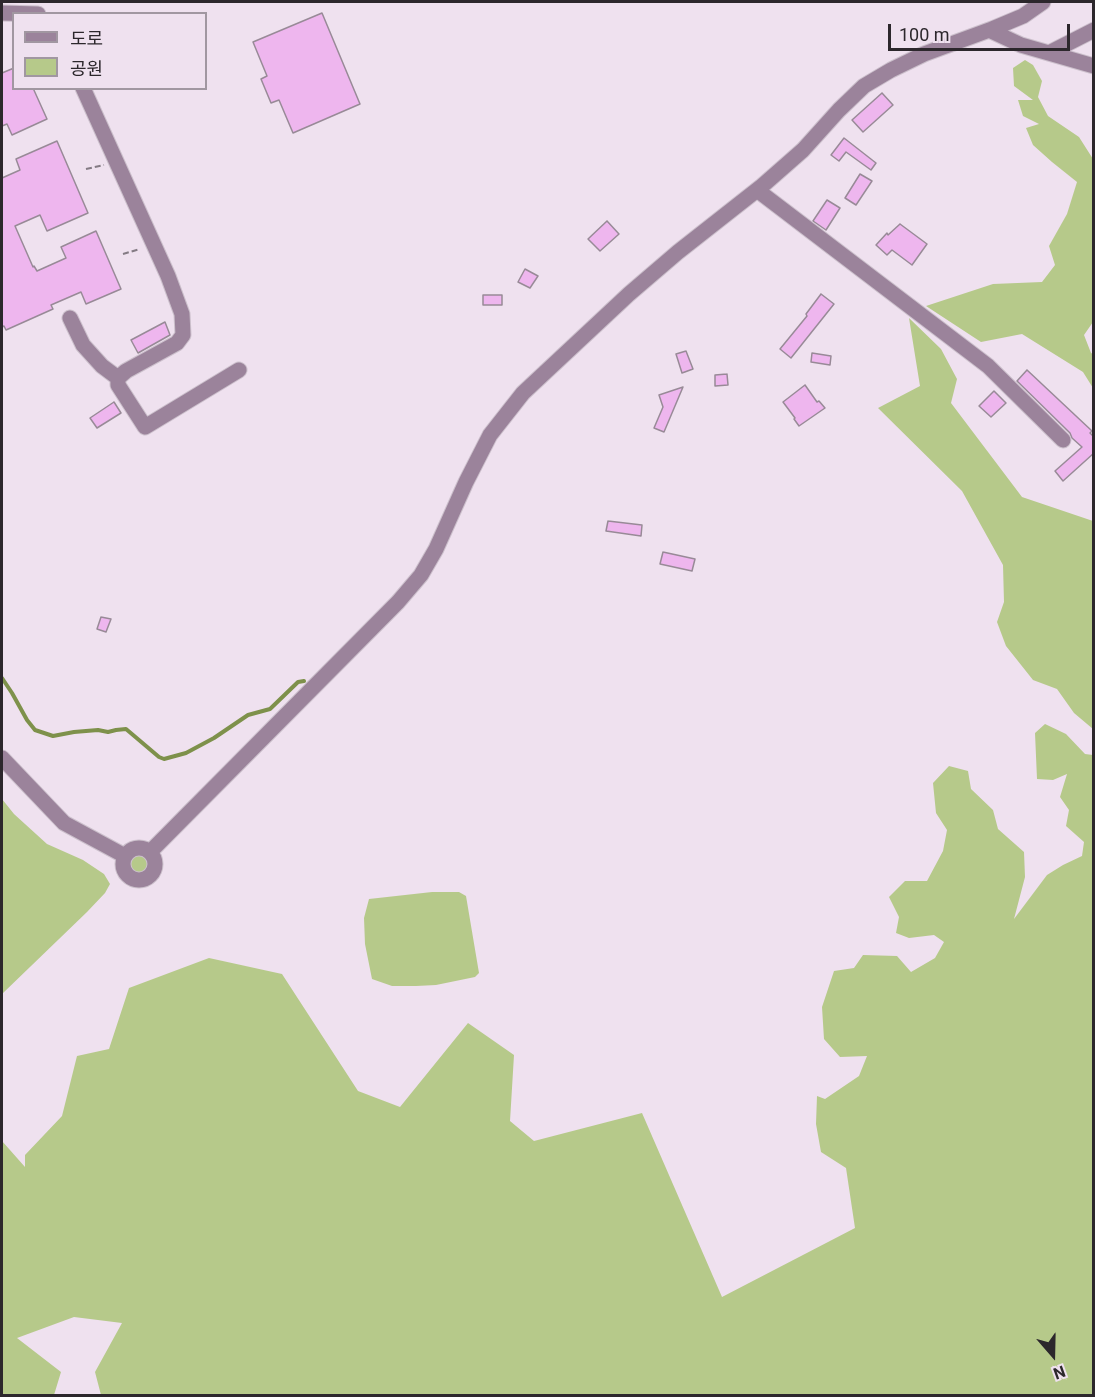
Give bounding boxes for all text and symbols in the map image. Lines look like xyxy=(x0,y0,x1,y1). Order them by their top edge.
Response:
legend xyxy=(12,12,207,90)
scale bar xyxy=(891,12,1072,50)
text: 100 m xyxy=(899,24,950,45)
text: 도로 xyxy=(70,28,103,49)
text: 공원 xyxy=(70,58,103,79)
north arrow xyxy=(1023,1325,1083,1385)
text: N xyxy=(1051,1362,1068,1383)

